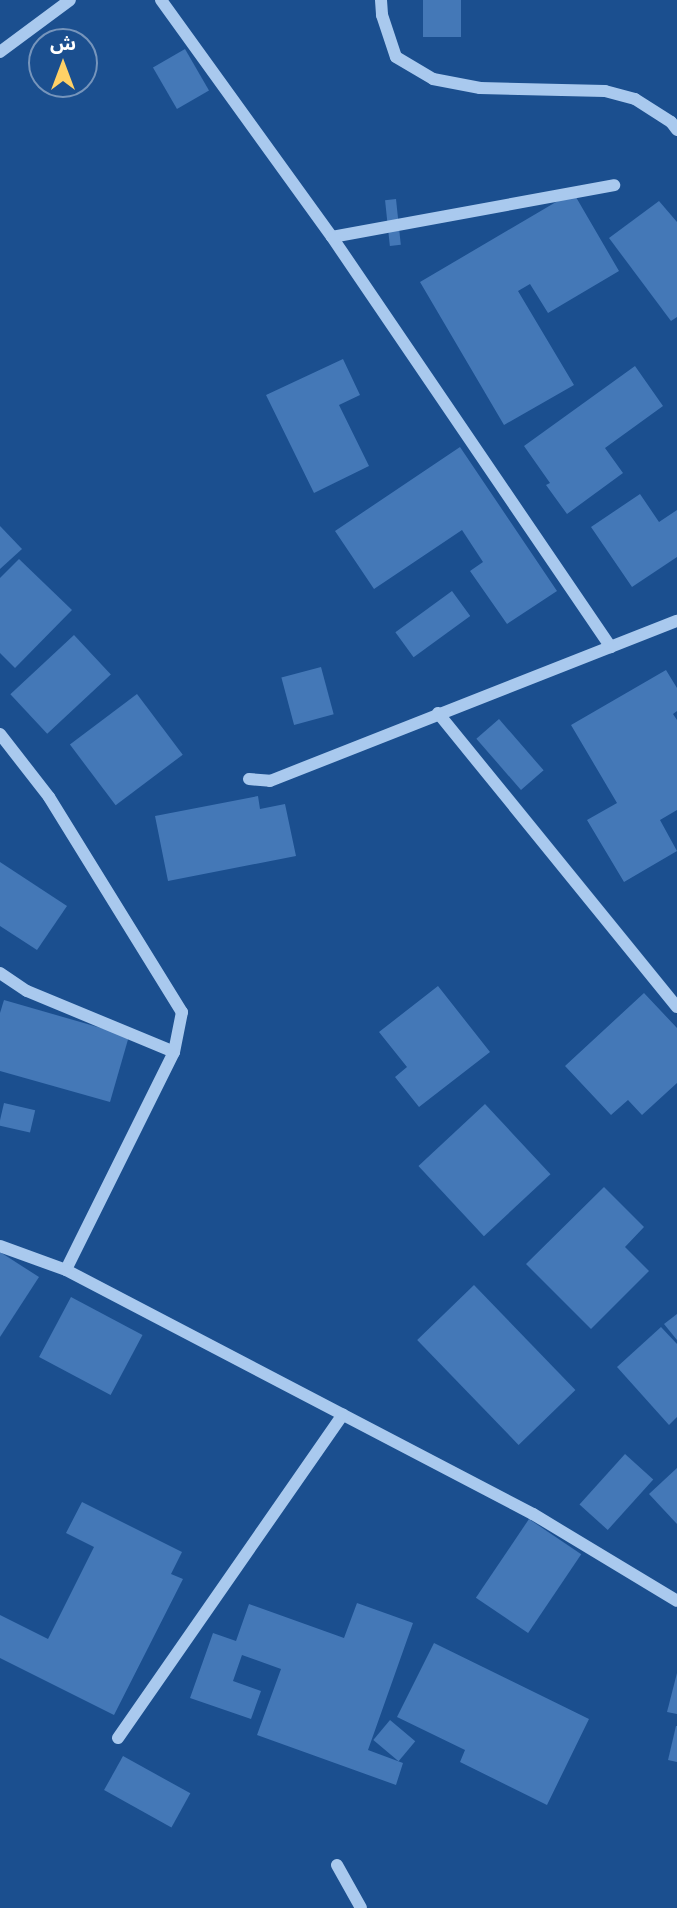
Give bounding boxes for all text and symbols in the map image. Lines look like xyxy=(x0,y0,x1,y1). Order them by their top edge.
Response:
north arrow xyxy=(28,28,98,98)
text: ش xyxy=(50,33,76,55)

